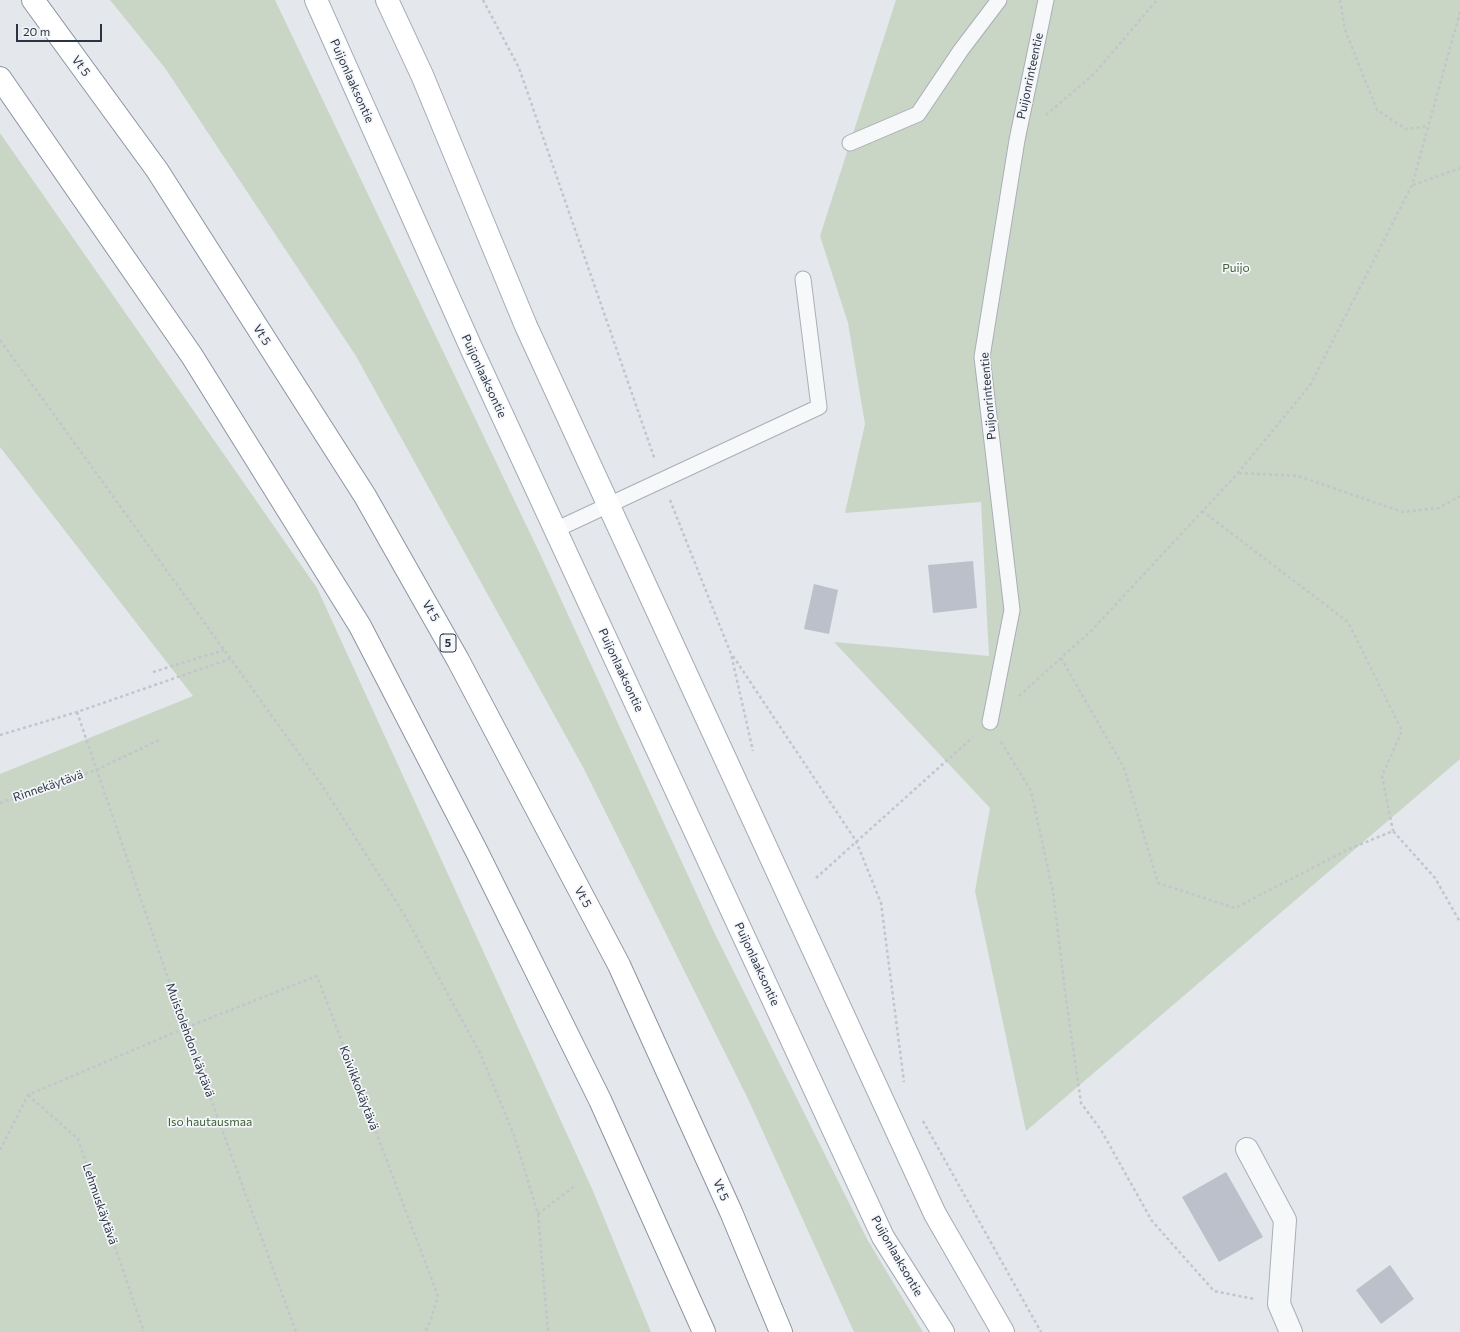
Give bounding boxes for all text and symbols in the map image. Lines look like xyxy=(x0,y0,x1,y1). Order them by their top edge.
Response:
scale bar xyxy=(18,16,104,42)
text: 20 m xyxy=(23,24,50,38)
street label: Puijonrinteentie xyxy=(1014,32,1046,120)
street label: Puijonlaaksontie xyxy=(327,37,377,125)
street label: Vt 5 xyxy=(69,53,93,79)
park label: Puijo xyxy=(1222,261,1250,275)
street label: Vt 5 xyxy=(250,322,274,348)
street label: Puijonlaaksontie xyxy=(458,332,510,420)
street label: Puijonrinteentie xyxy=(977,352,999,440)
street label: Vt 5 xyxy=(419,598,443,624)
street label: Puijonlaaksontie xyxy=(595,626,647,714)
road number: 5 xyxy=(440,634,456,652)
street label: Rinnekäytävä xyxy=(11,767,85,805)
street label: Vt 5 xyxy=(571,884,595,910)
street label: Puijonlaaksontie xyxy=(731,920,783,1008)
street label: Muistolehdon käytävä xyxy=(163,981,217,1099)
street label: Koivikkokäytävä xyxy=(336,1044,382,1132)
park label: Iso hautausmaa xyxy=(168,1115,252,1129)
street label: Lehmuskäytävä xyxy=(79,1162,121,1246)
street label: Vt 5 xyxy=(710,1177,732,1203)
street label: Puijonlaaksontie xyxy=(868,1213,926,1299)

